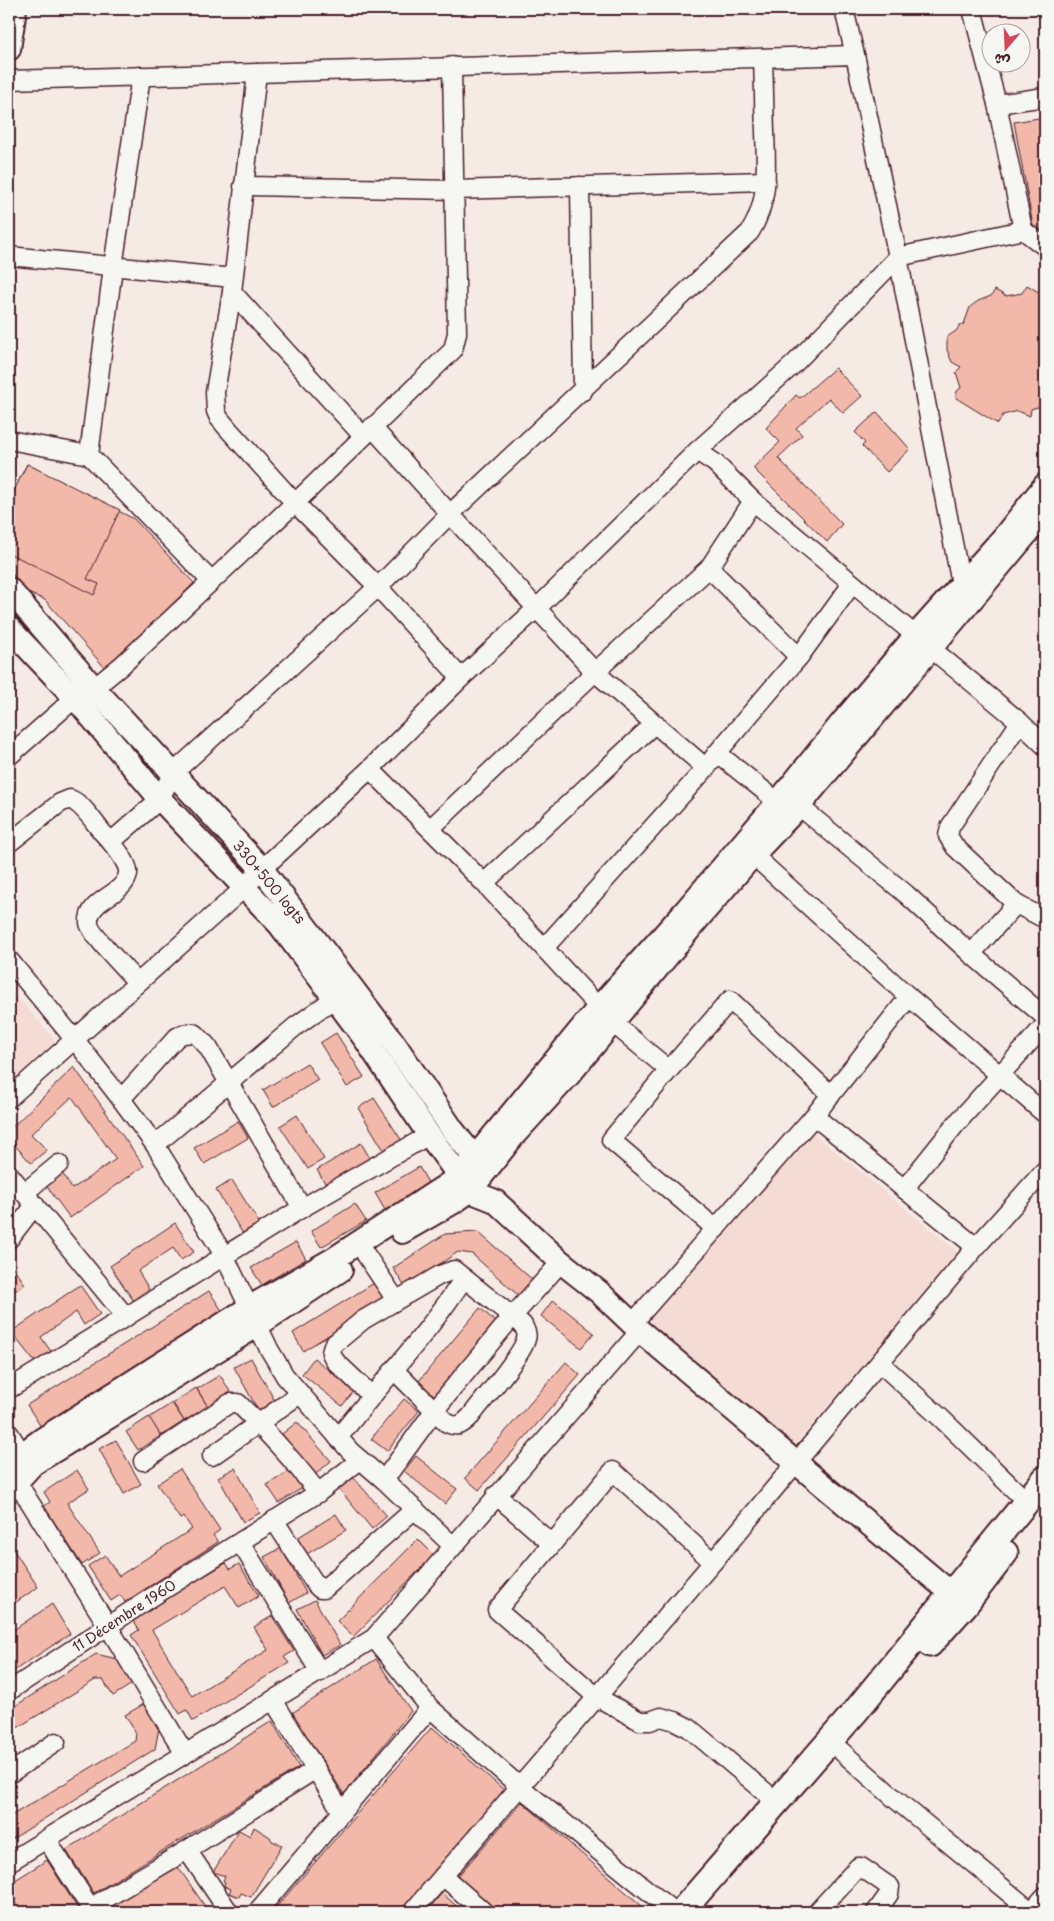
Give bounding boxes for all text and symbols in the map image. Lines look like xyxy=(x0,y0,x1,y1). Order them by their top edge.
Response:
north arrow xyxy=(982,22,1032,72)
text: ش xyxy=(991,48,1012,73)
street label: 330+500 logts xyxy=(228,835,311,928)
street label: 11 Décembre 1960 xyxy=(68,1574,180,1657)

